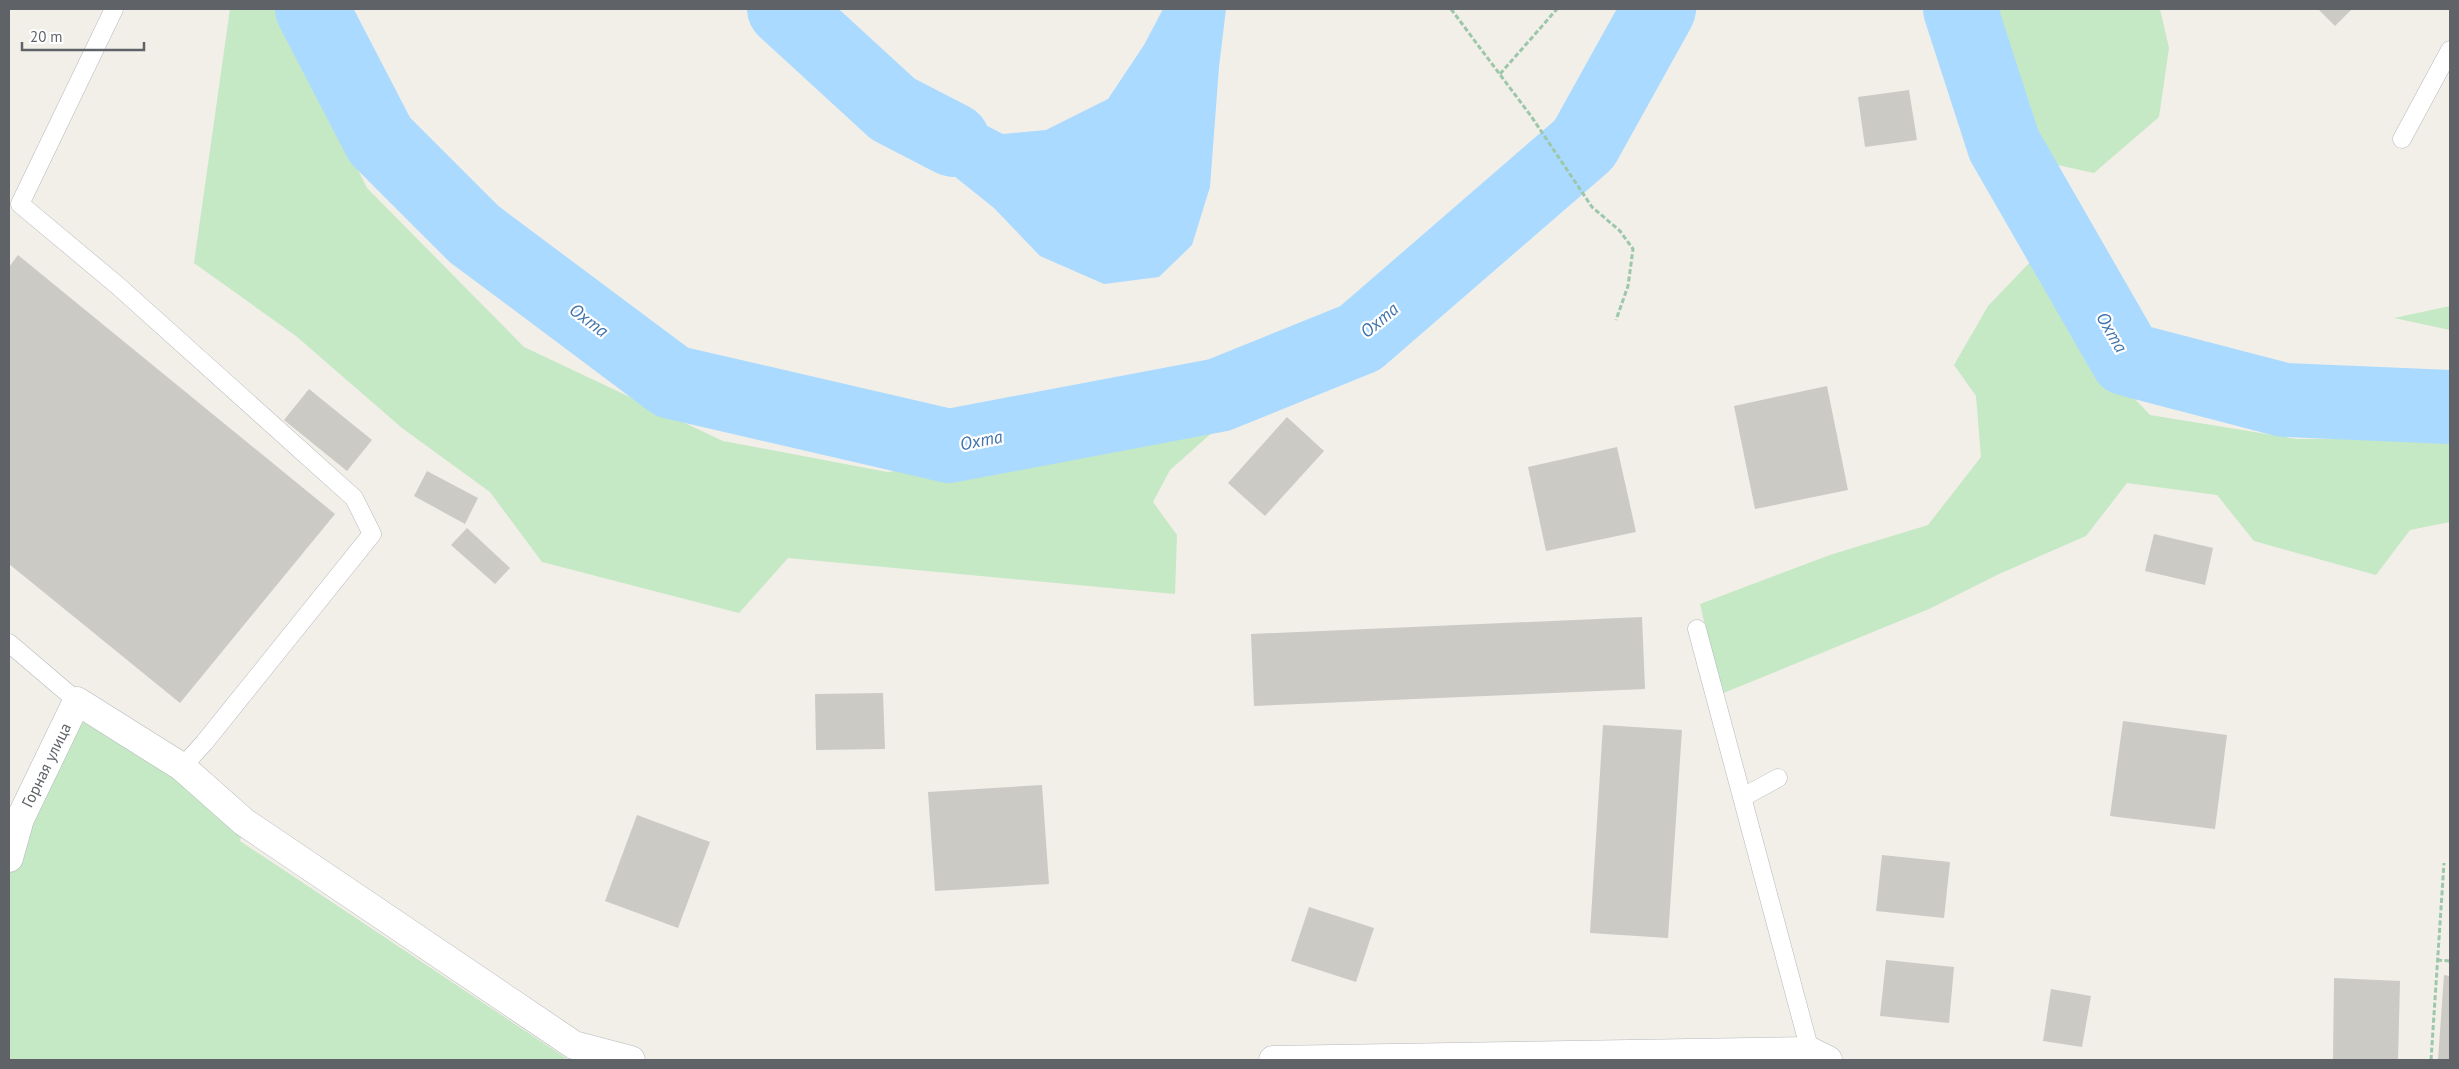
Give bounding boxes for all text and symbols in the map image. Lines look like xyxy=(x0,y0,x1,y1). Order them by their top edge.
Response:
scale bar xyxy=(22,20,145,52)
text: 20 m xyxy=(30,27,63,46)
water label: Охта xyxy=(1355,297,1403,343)
water label: Охта xyxy=(565,298,613,342)
water label: Охта xyxy=(2091,308,2133,357)
water label: Охта xyxy=(958,425,1004,455)
street label: Горная улица xyxy=(17,719,75,811)

